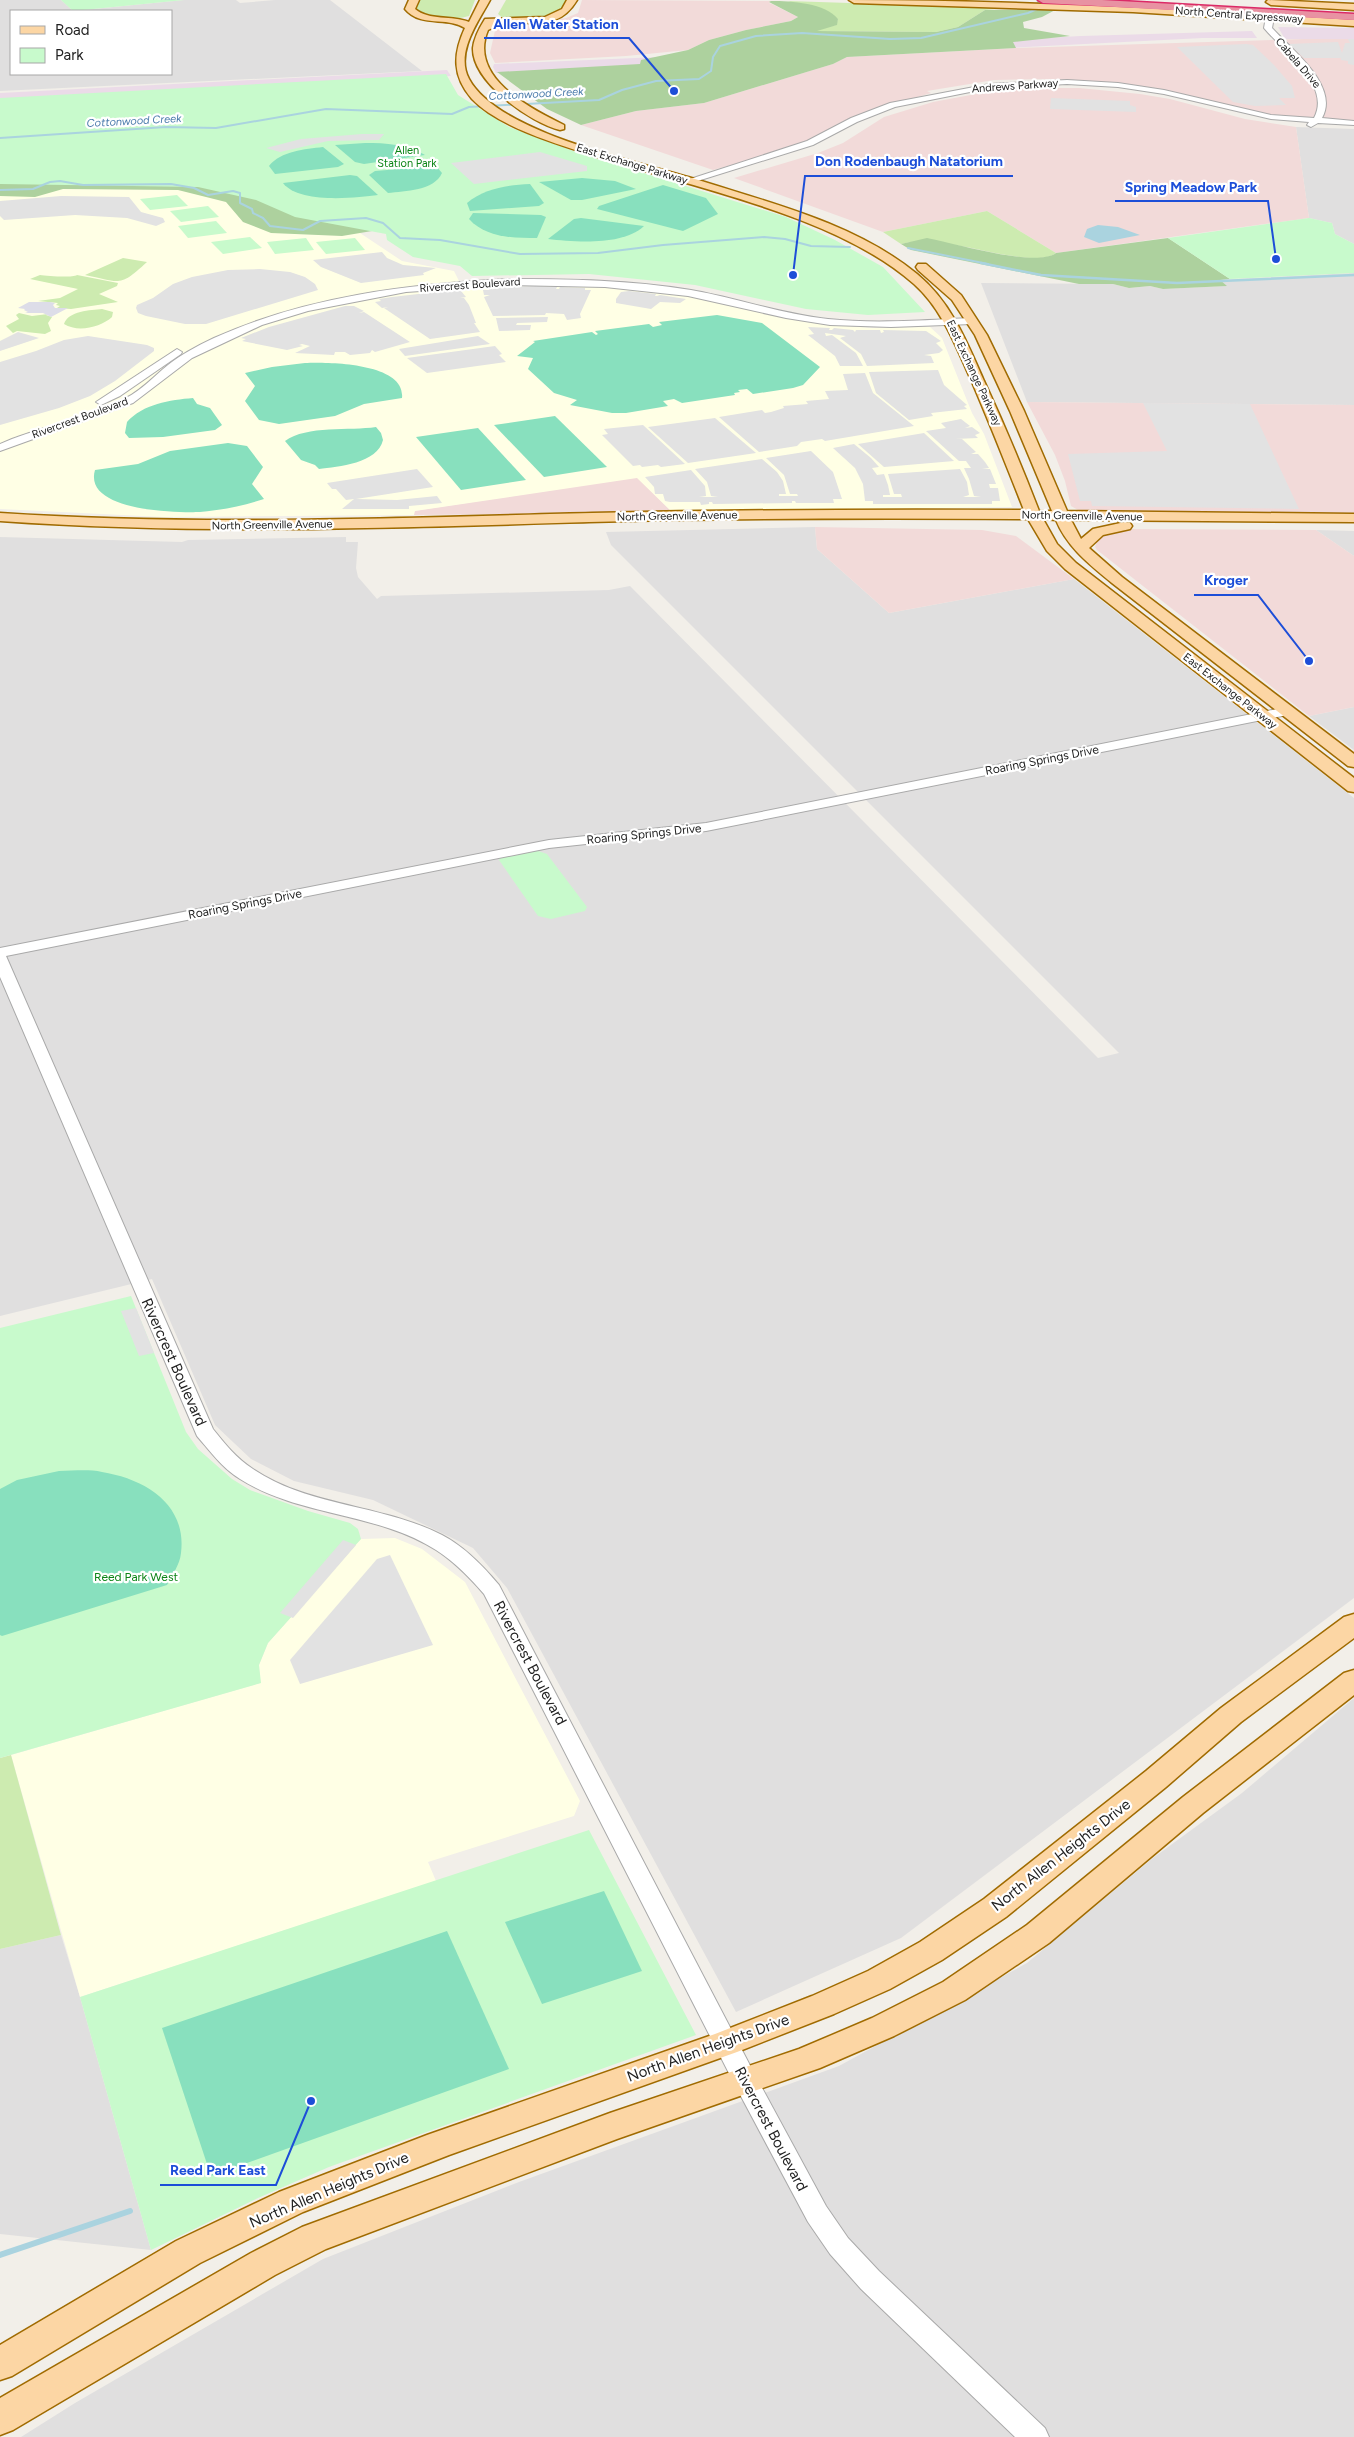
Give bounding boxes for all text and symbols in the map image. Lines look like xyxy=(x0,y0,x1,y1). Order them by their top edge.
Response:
street label: North Central Expressway xyxy=(1175,4,1304,26)
callout: Allen Water Station xyxy=(484,9,629,38)
legend xyxy=(10,10,172,75)
text: Allen Water Station xyxy=(493,16,619,33)
text: Road xyxy=(55,21,90,39)
street label: Cabela Drive xyxy=(1273,35,1323,91)
text: Park xyxy=(55,46,84,64)
street label: Andrews Parkway xyxy=(971,76,1059,96)
water label: Cottonwood Creek xyxy=(488,85,584,103)
water label: Cottonwood Creek xyxy=(86,112,182,130)
street label: East Exchange Parkway xyxy=(575,141,689,187)
park label: Allen Station Park xyxy=(377,144,437,170)
callout: Don Rodenbaugh Natatorium xyxy=(805,147,1013,176)
text: Don Rodenbaugh Natatorium xyxy=(815,153,1003,170)
callout: Spring Meadow Park xyxy=(1115,172,1268,201)
text: Spring Meadow Park xyxy=(1125,179,1258,196)
street label: Rivercrest Boulevard xyxy=(419,275,521,295)
street label: East Exchange Parkway xyxy=(944,318,1004,428)
street label: Rivercrest Boulevard xyxy=(30,395,130,441)
street label: North Greenville Avenue xyxy=(616,508,738,524)
street label: North Greenville Avenue xyxy=(1021,508,1143,524)
street label: North Greenville Avenue xyxy=(211,517,333,533)
callout: Kroger xyxy=(1194,566,1258,595)
text: Kroger xyxy=(1204,572,1249,589)
street label: East Exchange Parkway xyxy=(1180,650,1280,732)
street label: Roaring Springs Drive xyxy=(984,742,1100,778)
street label: Roaring Springs Drive xyxy=(586,821,703,847)
street label: Roaring Springs Drive xyxy=(187,886,303,922)
street label: Rivercrest Boulevard xyxy=(138,1295,210,1429)
park label: Reed Park West xyxy=(94,1570,179,1584)
street label: Rivercrest Boulevard xyxy=(490,1598,570,1728)
street label: North Allen Heights Drive xyxy=(988,1795,1134,1915)
street label: North Allen Heights Drive xyxy=(624,2010,792,2086)
street label: Rivercrest Boulevard xyxy=(731,2064,811,2194)
street label: North Allen Heights Drive xyxy=(247,2148,411,2232)
callout: Reed Park East xyxy=(160,2156,276,2185)
text: Reed Park East xyxy=(170,2162,266,2179)

